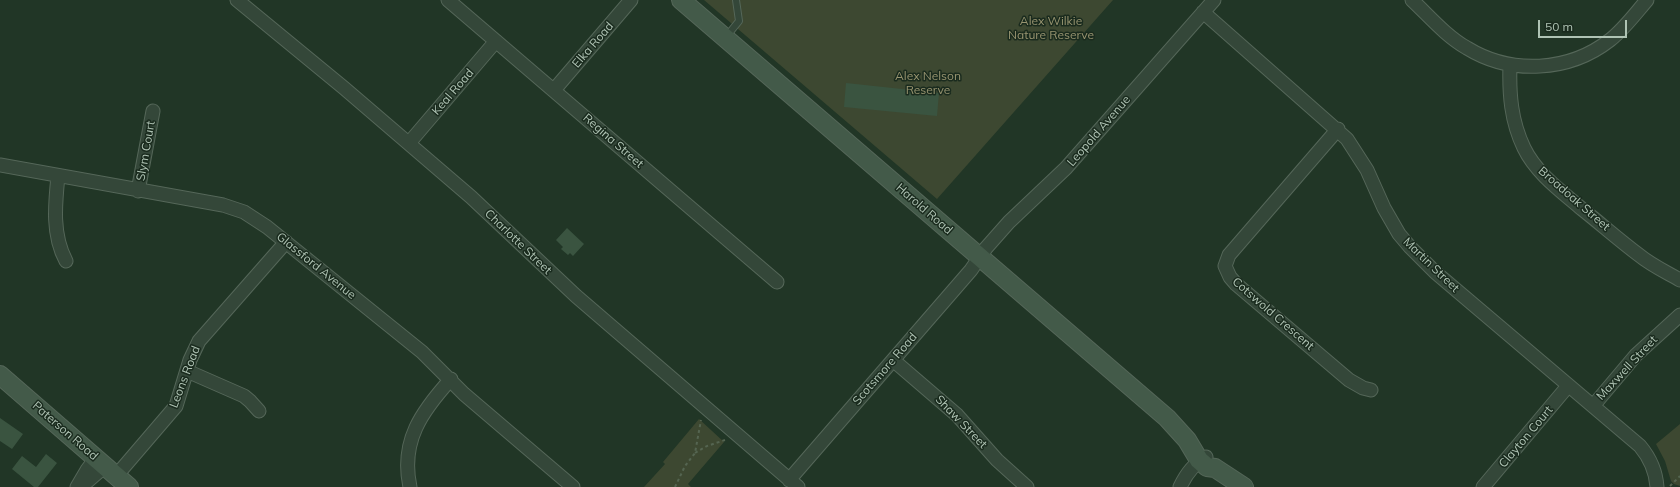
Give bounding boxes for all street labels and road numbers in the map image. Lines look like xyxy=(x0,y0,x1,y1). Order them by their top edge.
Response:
street label: Elka Road xyxy=(569,19,617,71)
street label: Keal Road xyxy=(429,66,477,118)
street label: Leopold Avenue xyxy=(1064,93,1134,169)
street label: Regina Street xyxy=(580,111,646,171)
street label: Slym Court xyxy=(134,120,158,182)
street label: Broadoak Street xyxy=(1535,164,1613,234)
street label: Harold Road xyxy=(893,181,955,237)
street label: Charlotte Street xyxy=(482,206,554,278)
street label: Glassford Avenue xyxy=(273,230,359,302)
street label: Martin Street xyxy=(1400,235,1462,295)
street label: Cotswold Crescent xyxy=(1229,275,1317,353)
street label: Scotsmore Road xyxy=(850,330,920,408)
street label: Maxwell Street xyxy=(1594,333,1660,403)
street label: Leons Road xyxy=(167,344,203,410)
street label: Shaw Street xyxy=(932,392,990,452)
street label: Paterson Road xyxy=(29,399,101,463)
street label: Clayton Court xyxy=(1496,403,1556,471)

